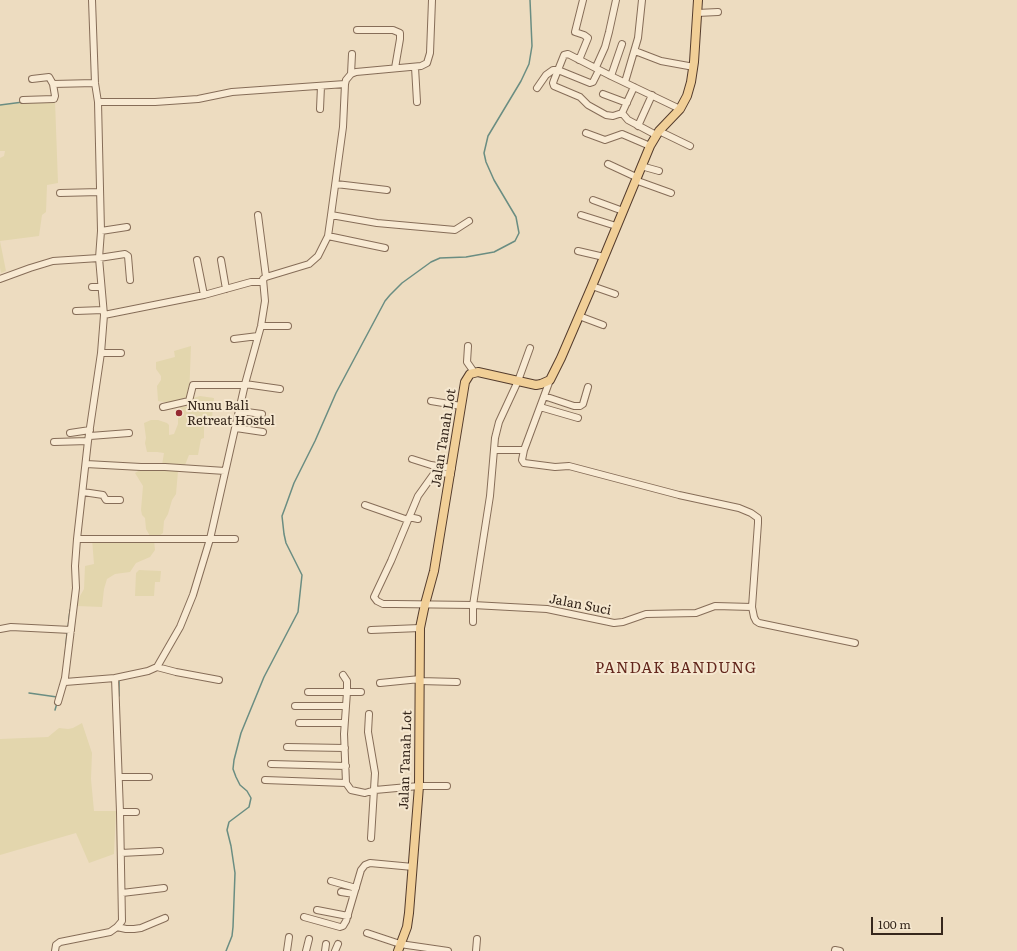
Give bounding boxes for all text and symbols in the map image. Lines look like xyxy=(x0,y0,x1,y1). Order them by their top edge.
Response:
street label: Jalan Tanah Lot xyxy=(429,388,459,488)
place label: Nunu Bali Retreat Hostel xyxy=(187,398,275,429)
marker: Nunu Bali Retreat Hostel xyxy=(174,408,184,418)
street label: Jalan Suci xyxy=(548,591,612,619)
district label: PANDAK BANDUNG xyxy=(595,660,757,678)
street label: Jalan Tanah Lot xyxy=(396,710,416,810)
scale bar xyxy=(873,909,945,935)
text: 100 m xyxy=(878,915,911,933)

